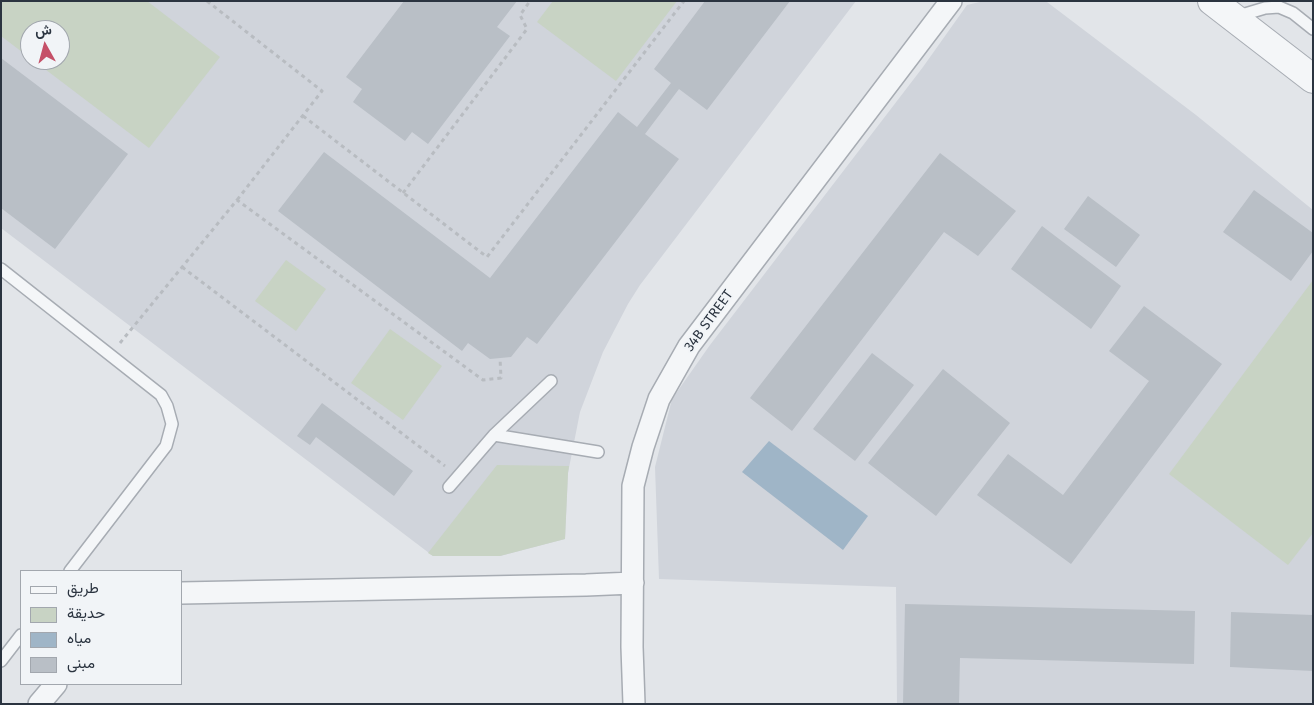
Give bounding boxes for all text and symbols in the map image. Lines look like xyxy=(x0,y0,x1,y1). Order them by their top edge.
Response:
north arrow xyxy=(20,20,70,70)
text: ش xyxy=(34,21,53,40)
street label: 34B STREET xyxy=(681,287,737,355)
legend xyxy=(20,570,182,685)
text: طريق xyxy=(67,579,99,597)
text: حديقة xyxy=(67,604,105,622)
text: مياه xyxy=(67,629,91,647)
text: مبنى xyxy=(67,654,95,672)

